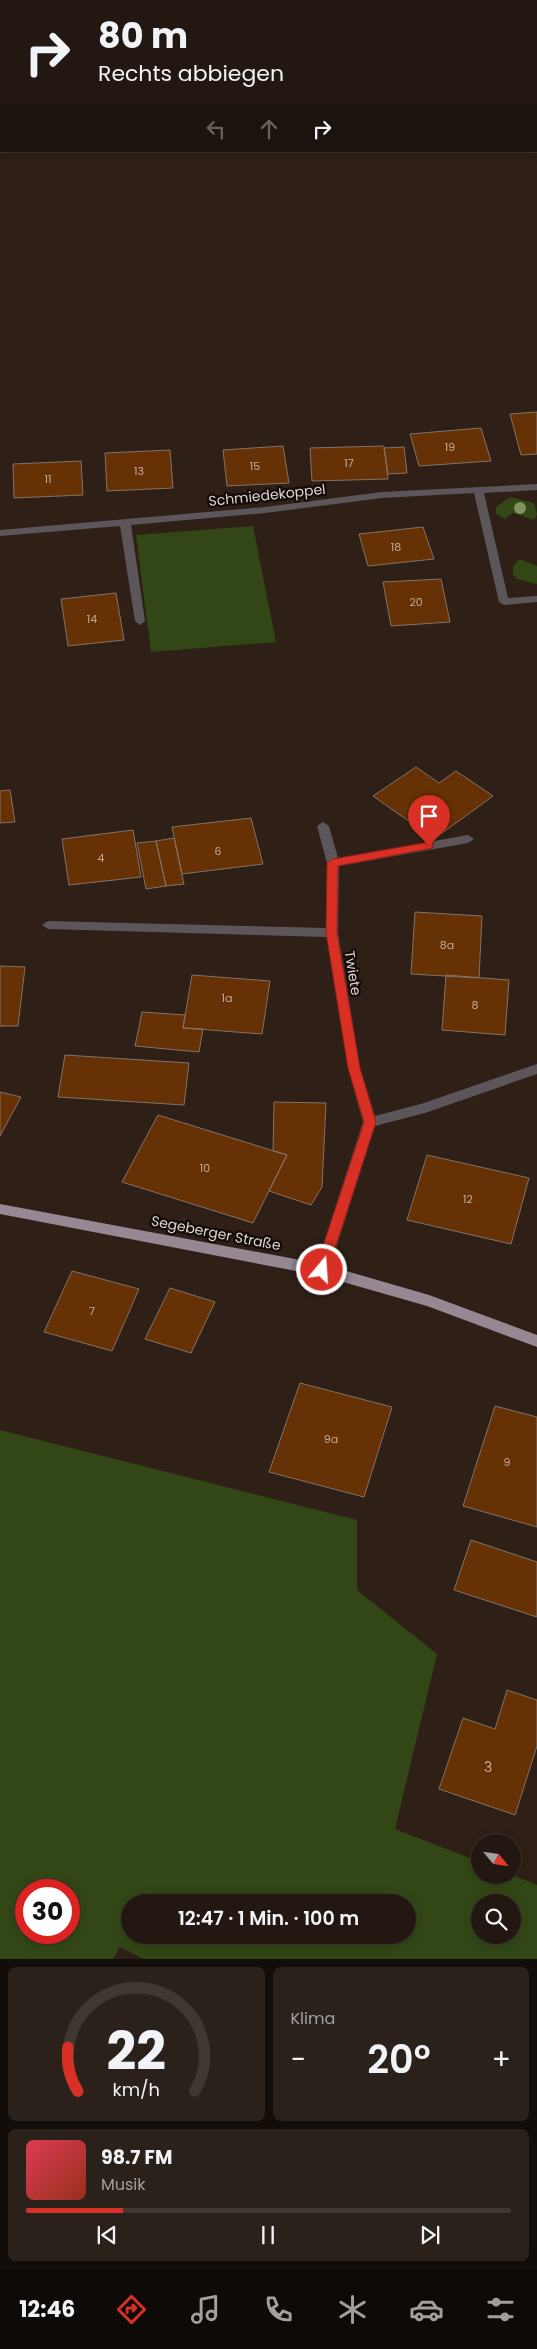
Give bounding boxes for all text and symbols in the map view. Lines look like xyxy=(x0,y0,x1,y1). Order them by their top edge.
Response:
text: 80 m xyxy=(98,11,188,60)
icon: right xyxy=(15,20,80,85)
text: Rechts abbiegen xyxy=(98,58,284,89)
icon: left xyxy=(202,115,230,143)
icon: ahead xyxy=(255,115,283,143)
icon: right xyxy=(308,115,336,143)
house number: 19 xyxy=(445,439,455,455)
house number: 17 xyxy=(344,455,354,471)
house number: 15 xyxy=(250,458,260,474)
house number: 13 xyxy=(134,463,144,479)
house number: 11 xyxy=(44,471,52,487)
street label: Schmiedekoppel xyxy=(207,479,327,511)
house number: 18 xyxy=(391,539,401,555)
house number: 20 xyxy=(409,594,423,610)
house number: 14 xyxy=(87,611,97,627)
pin xyxy=(408,795,450,846)
icon: arrive xyxy=(415,802,443,830)
house number: 6 xyxy=(215,843,222,859)
house number: 4 xyxy=(98,850,105,866)
house number: 8a xyxy=(440,937,454,953)
street label: Twiete xyxy=(340,949,366,997)
house number: 1a xyxy=(222,990,232,1006)
house number: 8 xyxy=(472,997,479,1013)
house number: 10 xyxy=(200,1160,210,1176)
house number: 12 xyxy=(463,1191,473,1207)
street label: Segeberger Straße xyxy=(149,1211,283,1255)
position arrow xyxy=(295,1243,347,1295)
house number: 7 xyxy=(89,1303,95,1319)
house number: 9a xyxy=(324,1431,338,1447)
house number: 9 xyxy=(504,1454,511,1470)
house number: 3 xyxy=(484,1757,492,1777)
north arrow xyxy=(471,1834,521,1884)
map controls xyxy=(471,1834,521,1944)
speed limit sign: 30 xyxy=(15,1879,80,1944)
button: search xyxy=(471,1894,521,1944)
text: 12:47 · 1 Min. · 100 m xyxy=(178,1905,359,1932)
text: Klima xyxy=(291,2007,335,2030)
text: 22 xyxy=(107,2015,166,2088)
text: 20° xyxy=(367,2033,431,2086)
text: − xyxy=(291,2040,306,2079)
text: + xyxy=(492,2040,511,2079)
text: km/h xyxy=(112,2077,160,2102)
text: 98.7 FM xyxy=(101,2144,172,2171)
text: Musik xyxy=(101,2173,146,2196)
icon: previous xyxy=(93,2221,121,2249)
icon: pause xyxy=(254,2221,282,2249)
icon: next xyxy=(416,2221,444,2249)
icon: directions xyxy=(114,2292,149,2327)
icon: music xyxy=(188,2292,223,2327)
icon: phone xyxy=(261,2292,296,2327)
icon: climate xyxy=(335,2292,370,2327)
icon: car xyxy=(409,2292,444,2327)
icon: filters xyxy=(483,2292,518,2327)
text: 12:46 xyxy=(19,2294,75,2325)

